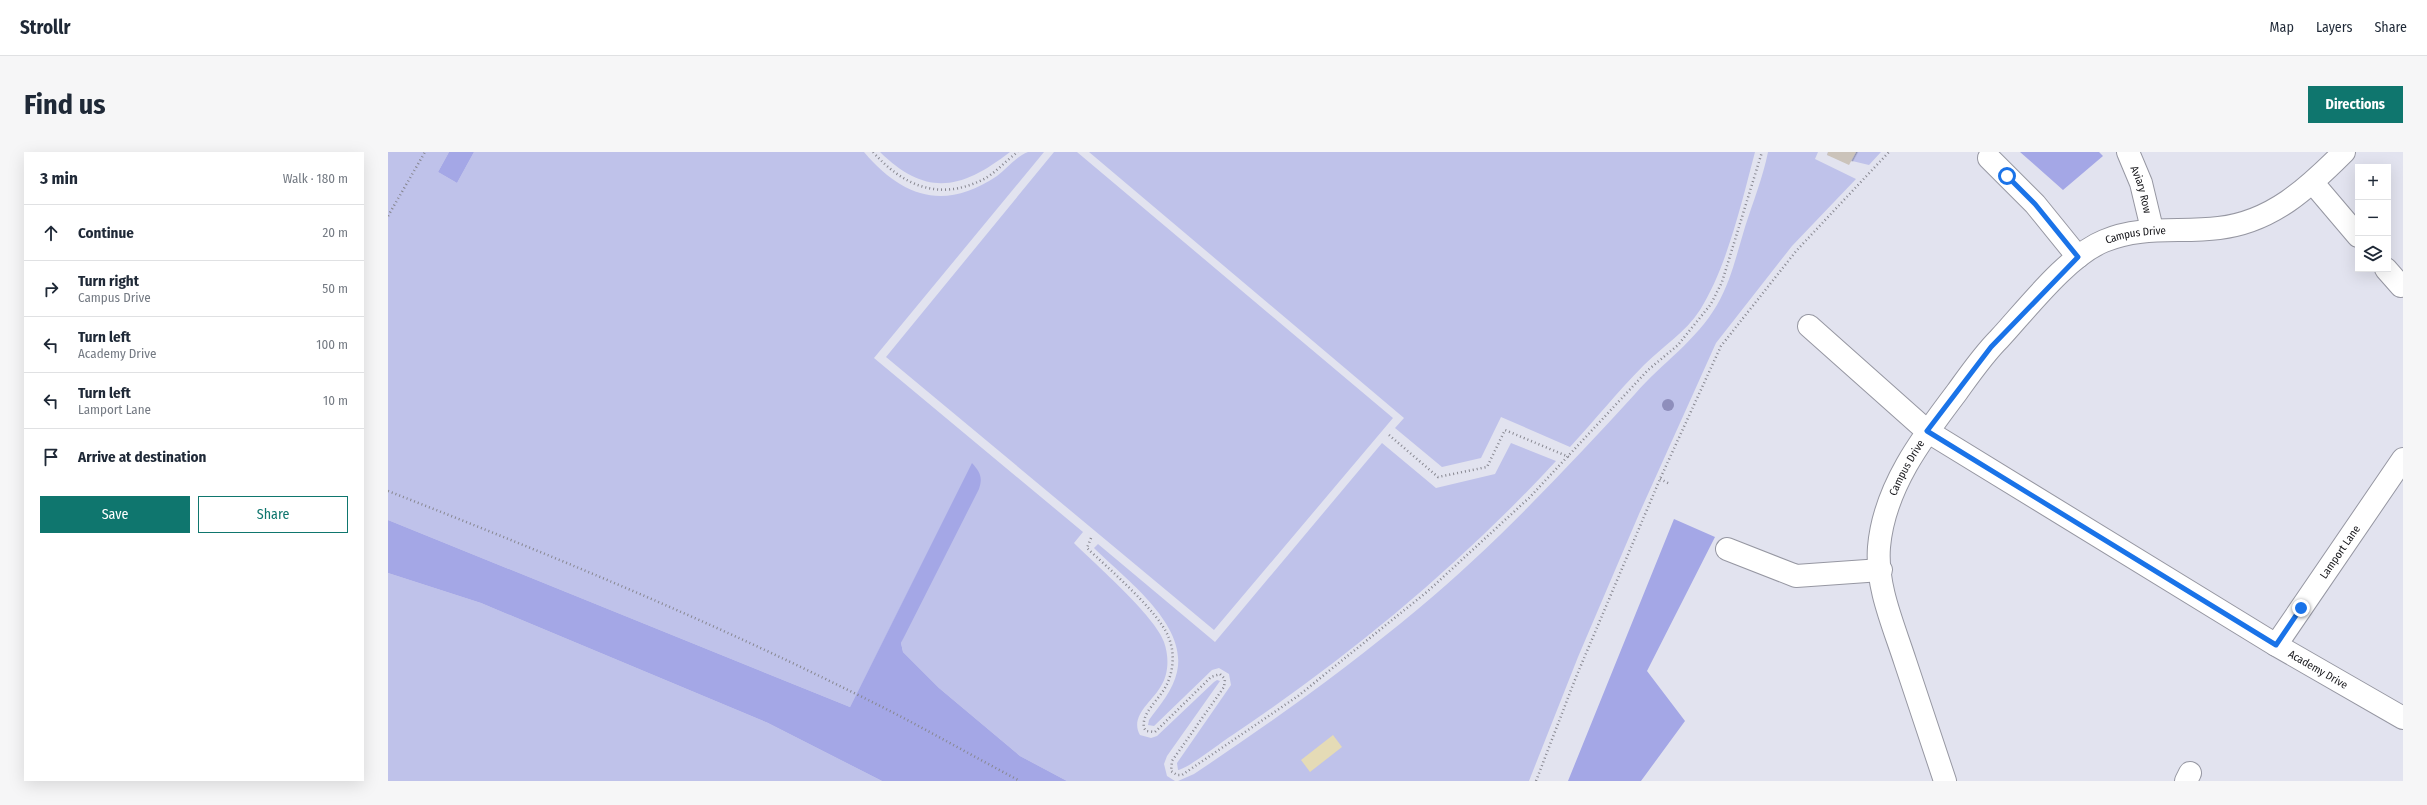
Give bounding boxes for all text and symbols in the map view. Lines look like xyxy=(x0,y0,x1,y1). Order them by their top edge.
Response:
text: Strollr xyxy=(20,16,70,39)
text: Map xyxy=(2270,19,2294,36)
text: Layers xyxy=(2316,19,2352,36)
text: Share xyxy=(2374,19,2407,36)
button: Directions xyxy=(2308,86,2403,123)
text: Find us xyxy=(24,88,106,121)
street label: Aviary Row xyxy=(2128,164,2154,215)
map controls xyxy=(2355,164,2391,272)
button: + xyxy=(2355,164,2391,200)
route start xyxy=(1998,167,2016,185)
text: 3 min xyxy=(40,168,78,189)
text: Walk · 180 m xyxy=(283,171,348,186)
button: − xyxy=(2355,200,2391,236)
icon: ahead xyxy=(40,222,62,244)
text: Continue xyxy=(78,224,134,242)
street label: Campus Drive xyxy=(2103,224,2166,247)
text: 20 m xyxy=(322,225,348,240)
button: layers xyxy=(2355,236,2391,272)
text: Turn right xyxy=(78,272,139,290)
icon: right xyxy=(40,278,62,300)
text: 50 m xyxy=(322,281,348,296)
text: Campus Drive xyxy=(78,290,151,305)
text: Turn left xyxy=(78,328,131,346)
icon: left xyxy=(40,334,62,356)
text: 100 m xyxy=(316,337,348,352)
text: Academy Drive xyxy=(78,346,156,361)
text: Turn left xyxy=(78,384,131,402)
icon: left xyxy=(40,390,62,412)
text: 10 m xyxy=(323,393,348,408)
text: Lamport Lane xyxy=(78,402,151,417)
street label: Campus Drive xyxy=(1886,438,1927,498)
icon: arrive xyxy=(40,446,62,468)
text: Arrive at destination xyxy=(78,448,206,466)
button: Save xyxy=(40,496,190,533)
button: Share xyxy=(198,496,348,533)
street label: Lamport Lane xyxy=(2317,523,2363,581)
route end xyxy=(2292,599,2310,617)
street label: Academy Drive xyxy=(2286,648,2350,692)

